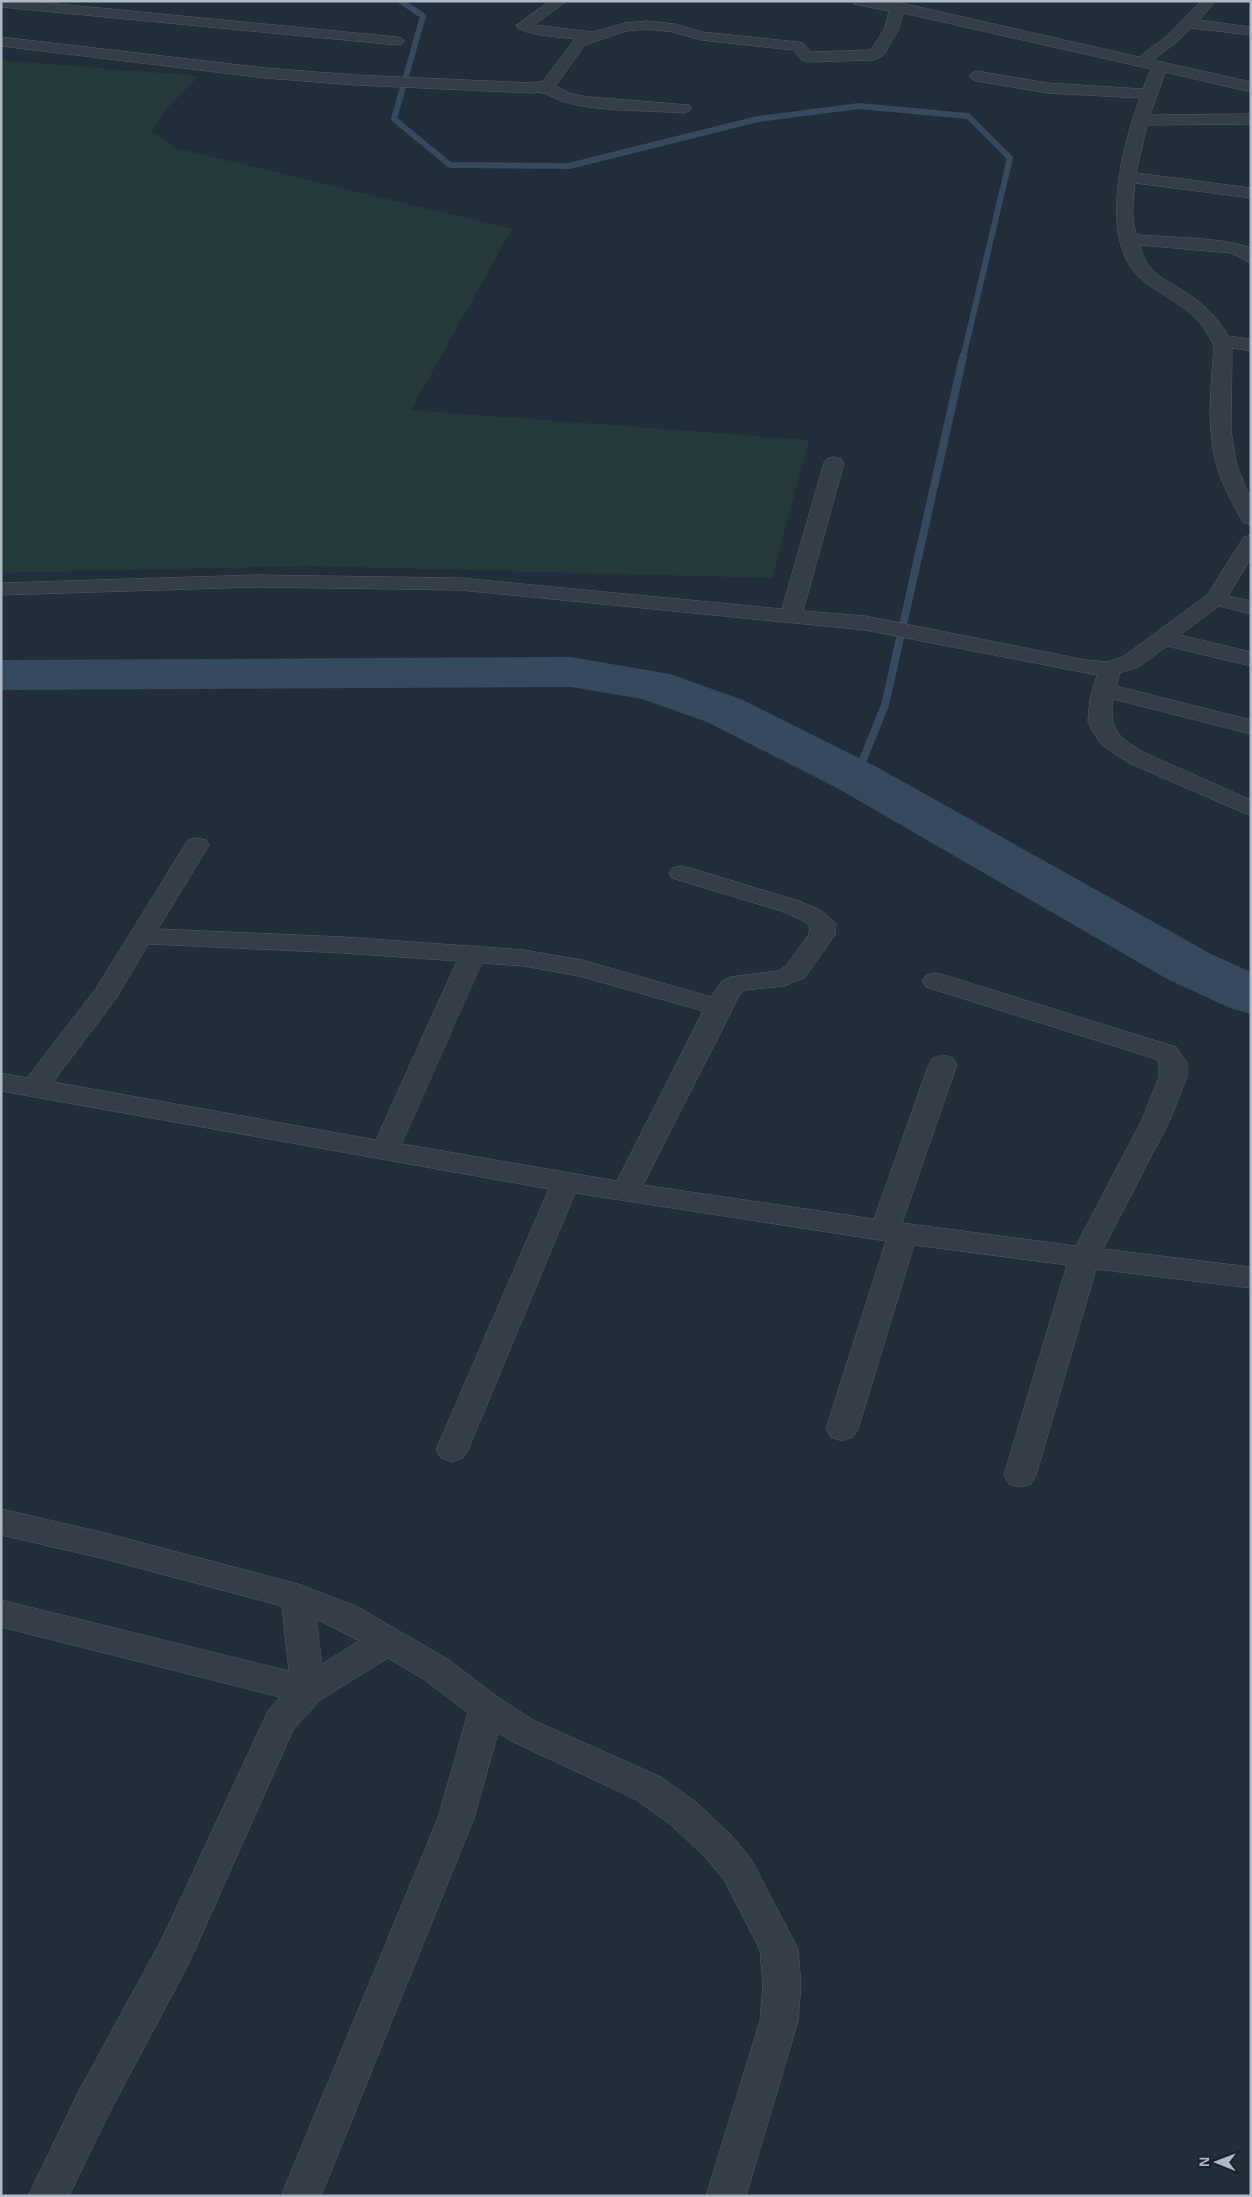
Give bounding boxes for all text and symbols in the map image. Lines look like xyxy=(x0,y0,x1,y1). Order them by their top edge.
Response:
north arrow xyxy=(1192,2137,1242,2187)
text: N xyxy=(1196,2157,1212,2167)

